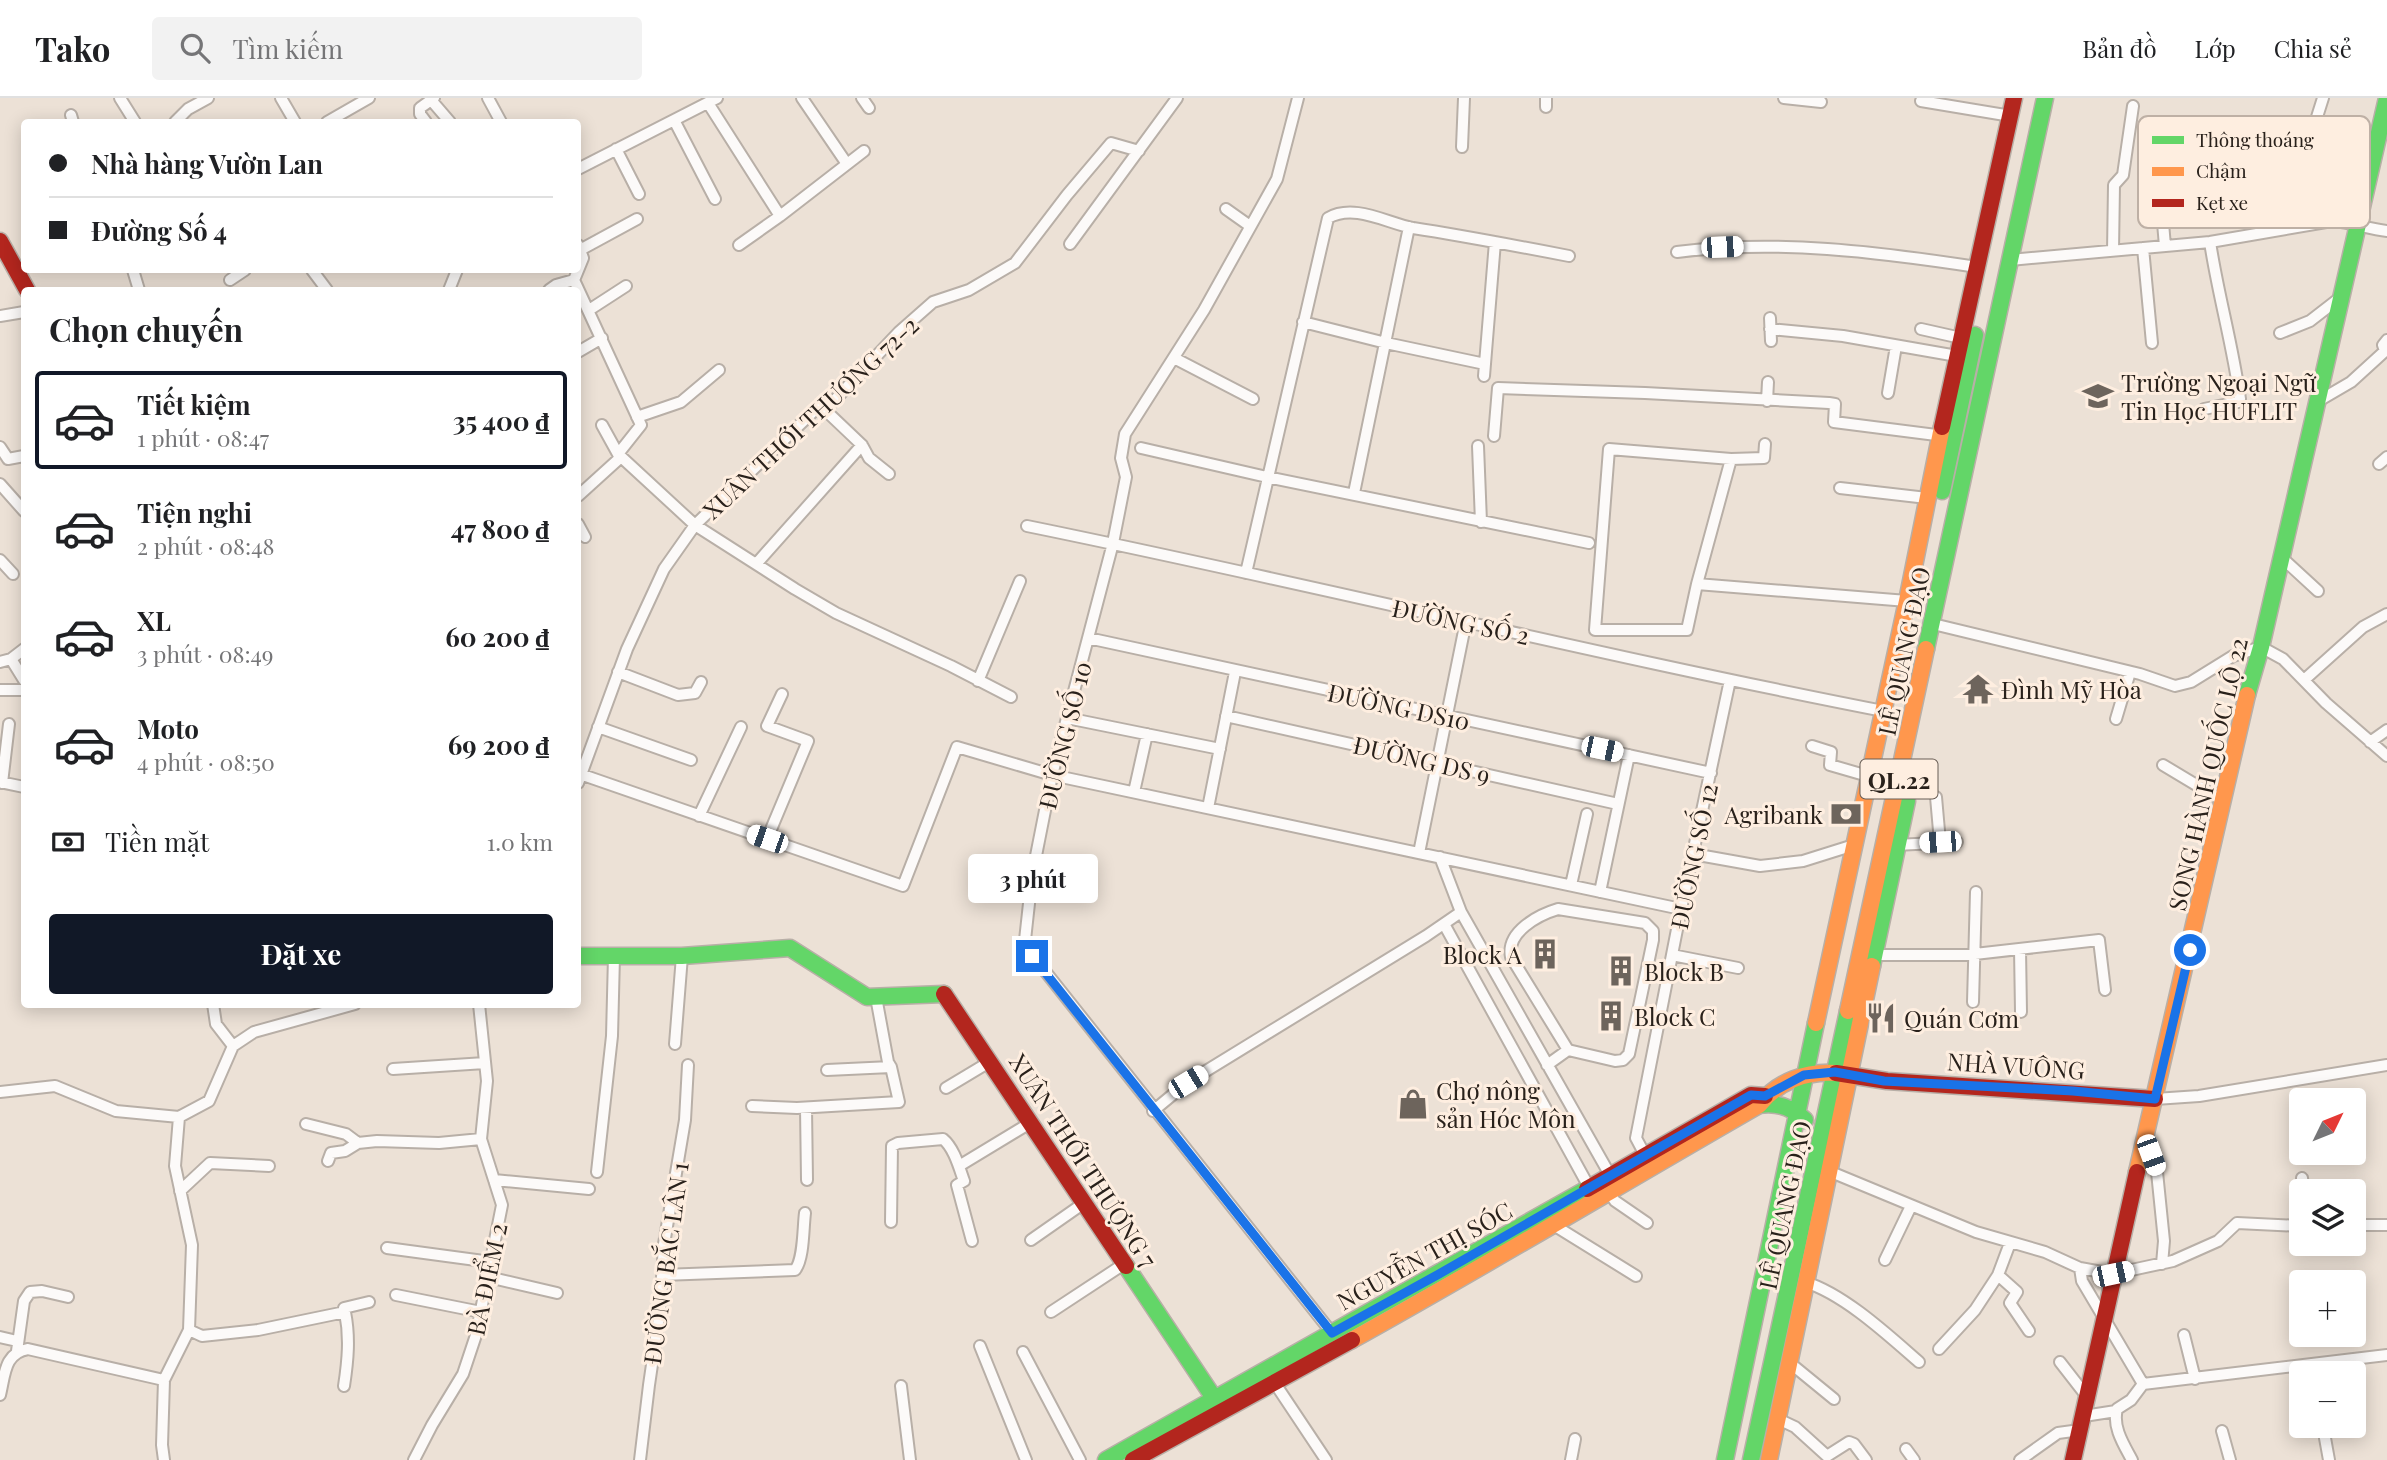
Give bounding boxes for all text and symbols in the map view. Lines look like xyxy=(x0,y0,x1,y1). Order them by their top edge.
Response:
search box xyxy=(152,17,642,80)
text: Tako xyxy=(35,26,110,70)
icon: search xyxy=(176,29,214,67)
text: Tìm kiếm xyxy=(232,31,343,66)
text: Bản đồ xyxy=(2082,32,2157,64)
text: Lớp xyxy=(2195,32,2236,64)
text: Chia sẻ xyxy=(2274,32,2352,64)
legend xyxy=(2138,116,2370,228)
text: Thông thoáng xyxy=(2196,126,2314,152)
text: Nhà hàng Vườn Lan xyxy=(91,146,323,181)
text: Chậm xyxy=(2196,157,2247,183)
text: Kẹt xe xyxy=(2196,189,2248,215)
text: Đường Số 4 xyxy=(91,213,227,248)
car xyxy=(1701,236,1744,258)
text: Chọn chuyến xyxy=(49,307,243,350)
street label: XUÂN THỚI THƯỢNG 72-2 xyxy=(695,309,925,525)
place label: Trường Ngoại Ngữ Tin Học HUFLIT xyxy=(2121,366,2317,426)
school or university icon: Trường Ngoại Ngữ Tin Học HUFLIT xyxy=(2081,379,2115,413)
text: Tiết kiệm xyxy=(137,387,250,422)
icon: car xyxy=(53,389,116,452)
text: 35 400 ₫ xyxy=(453,403,549,438)
text: 1 phút · 08:47 xyxy=(137,422,269,453)
text: Tiện nghi xyxy=(137,495,252,530)
icon: car xyxy=(53,497,116,560)
text: 47 800 ₫ xyxy=(451,511,549,546)
text: 2 phút · 08:48 xyxy=(137,530,274,561)
street label: LÊ QUANG ĐẠO xyxy=(1869,564,1937,738)
street label: ĐƯỜNG SỐ 2 xyxy=(1390,588,1533,651)
text: XL xyxy=(137,603,171,638)
icon: car xyxy=(53,605,116,668)
text: 60 200 ₫ xyxy=(445,619,549,654)
street label: SONG HÀNH QUỐC LỘ 22 xyxy=(2157,634,2254,914)
text: 3 phút · 08:49 xyxy=(137,638,274,669)
street label: ĐƯỜNG SỐ 10 xyxy=(1027,657,1098,812)
temple icon: Đình Mỹ Hòa xyxy=(1961,672,1995,706)
place label: Đình Mỹ Hòa xyxy=(2001,673,2142,705)
street label: ĐƯỜNG DS10 xyxy=(1325,675,1473,737)
text: Moto xyxy=(137,711,199,746)
icon: car xyxy=(53,713,116,776)
text: 69 200 ₫ xyxy=(448,727,549,762)
street label: ĐƯỜNG DS 9 xyxy=(1350,728,1494,790)
car xyxy=(1580,734,1625,764)
text: 4 phút · 08:50 xyxy=(137,746,275,777)
road number: QL.22 xyxy=(1860,760,1938,799)
street label: ĐƯỜNG SỐ 12 xyxy=(1659,780,1724,932)
bank icon: Agribank xyxy=(1829,797,1863,831)
place label: Agribank xyxy=(1724,798,1824,830)
car xyxy=(744,822,791,856)
icon: cash xyxy=(49,823,87,861)
text: Tiền mặt xyxy=(105,824,209,859)
text: 1.0 km xyxy=(487,826,553,857)
car xyxy=(1919,830,1962,854)
callout: 3 phút xyxy=(967,854,1097,904)
text: 3 phút xyxy=(1000,863,1066,894)
button: Đặt xe xyxy=(49,914,553,994)
route start xyxy=(2174,934,2206,966)
building icon: Block A xyxy=(1528,937,1562,971)
place label: Block A xyxy=(1443,938,1523,970)
route end xyxy=(1016,940,1048,972)
building icon: Block B xyxy=(1604,954,1638,988)
place label: Block B xyxy=(1644,955,1724,987)
building icon: Block C xyxy=(1594,999,1628,1033)
place label: Block C xyxy=(1634,1000,1716,1032)
restaurant icon: Quán Cơm xyxy=(1864,1001,1898,1035)
place label: Quán Cơm xyxy=(1904,1002,2019,1034)
street label: NHÀ VUÔNG xyxy=(1946,1044,2086,1086)
street label: XUÂN THỚI THƯỢNG 7 xyxy=(1003,1047,1165,1273)
car xyxy=(1165,1062,1212,1102)
place label: Chợ nông sản Hóc Môn xyxy=(1436,1074,1575,1134)
shop icon: Chợ nông sản Hóc Môn xyxy=(1396,1087,1430,1121)
north arrow xyxy=(2289,1088,2366,1166)
map controls xyxy=(2289,1088,2366,1438)
street label: LÊ QUANG ĐẠO xyxy=(1750,1118,1818,1292)
car xyxy=(2134,1132,2169,1178)
street label: ĐƯỜNG BẮC LÂN 1 xyxy=(634,1160,695,1366)
button: layers xyxy=(2289,1179,2366,1256)
street label: NGUYỄN THỊ SÓC xyxy=(1330,1192,1517,1316)
street label: BÀ ĐIỂM 2 xyxy=(457,1219,514,1338)
car xyxy=(2091,1259,2136,1289)
button: + xyxy=(2289,1270,2366,1347)
button: − xyxy=(2289,1361,2366,1438)

